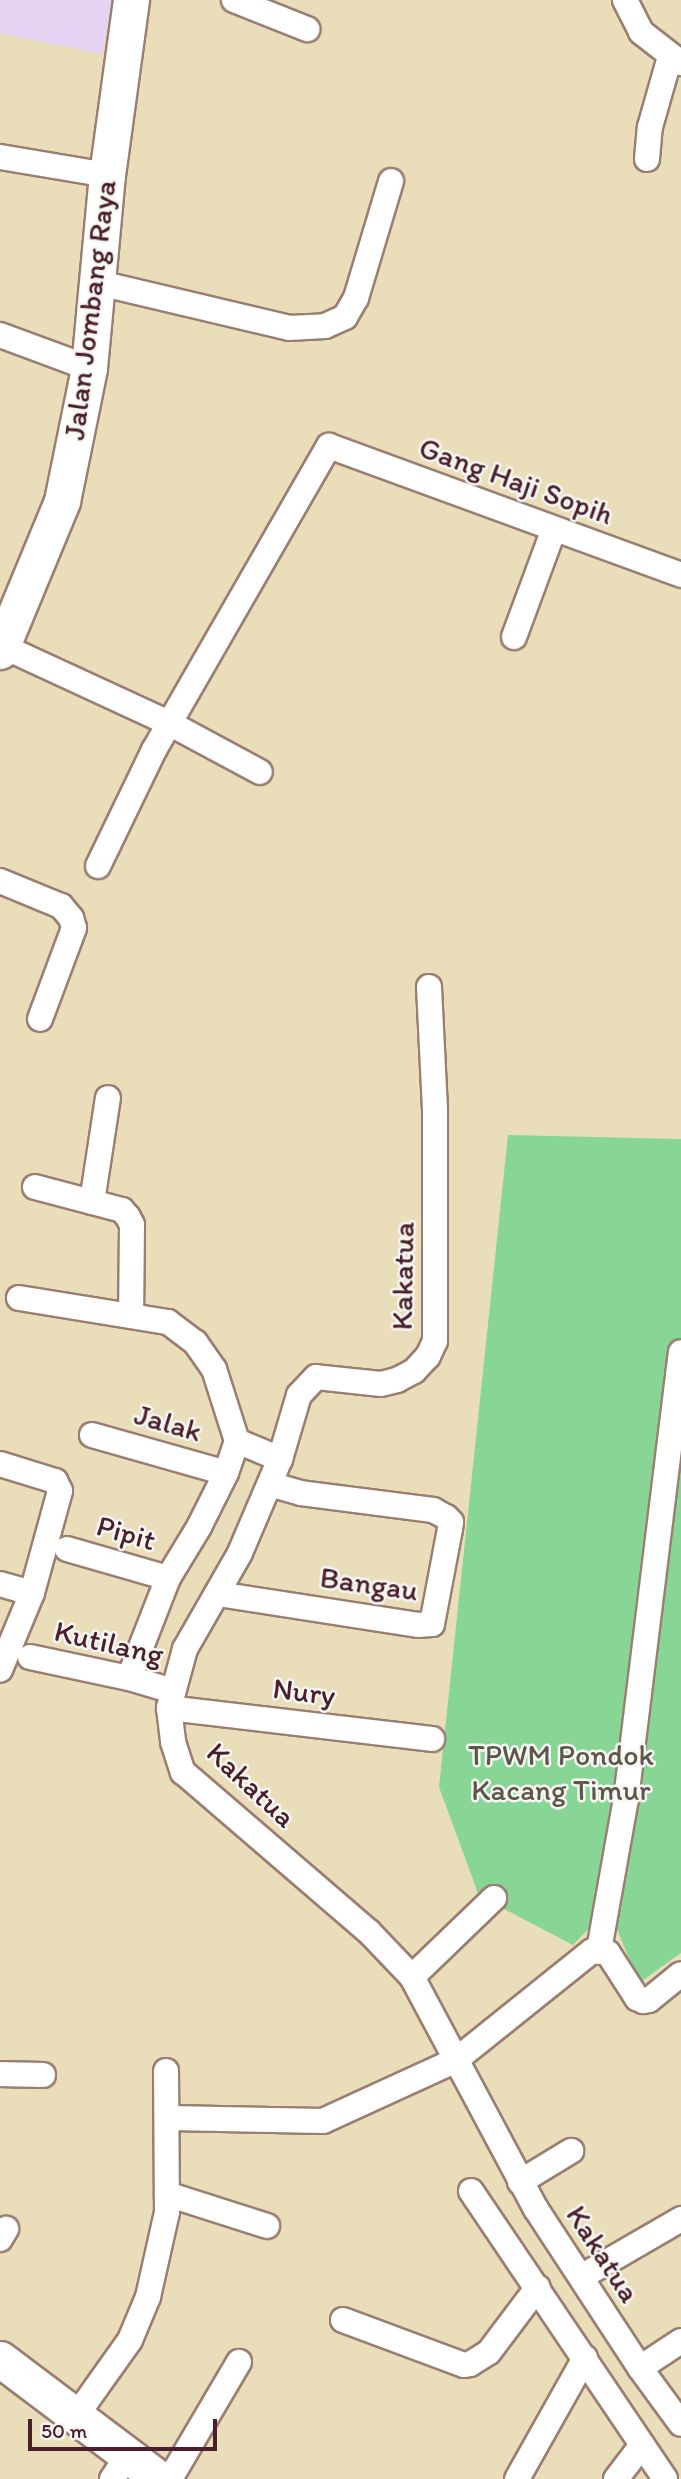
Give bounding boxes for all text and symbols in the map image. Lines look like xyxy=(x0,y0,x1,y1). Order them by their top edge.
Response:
street label: Jalan Jombang Raya xyxy=(56,178,124,442)
street label: Gang Haji Sopih xyxy=(414,429,618,533)
street label: Kakatua xyxy=(384,1221,422,1331)
street label: Jalak xyxy=(130,1396,206,1450)
street label: Pipit xyxy=(92,1507,160,1559)
street label: Bangau xyxy=(318,1559,420,1609)
street label: Kutilang xyxy=(51,1613,167,1673)
street label: Nury xyxy=(271,1670,337,1714)
street label: Kakatua xyxy=(199,1735,303,1835)
park label: TPWM Pondok Kacang Timur xyxy=(468,1737,654,1808)
street label: Kakatua xyxy=(558,2199,648,2309)
scale bar xyxy=(32,2406,220,2450)
text: 50 m xyxy=(41,2418,87,2443)

